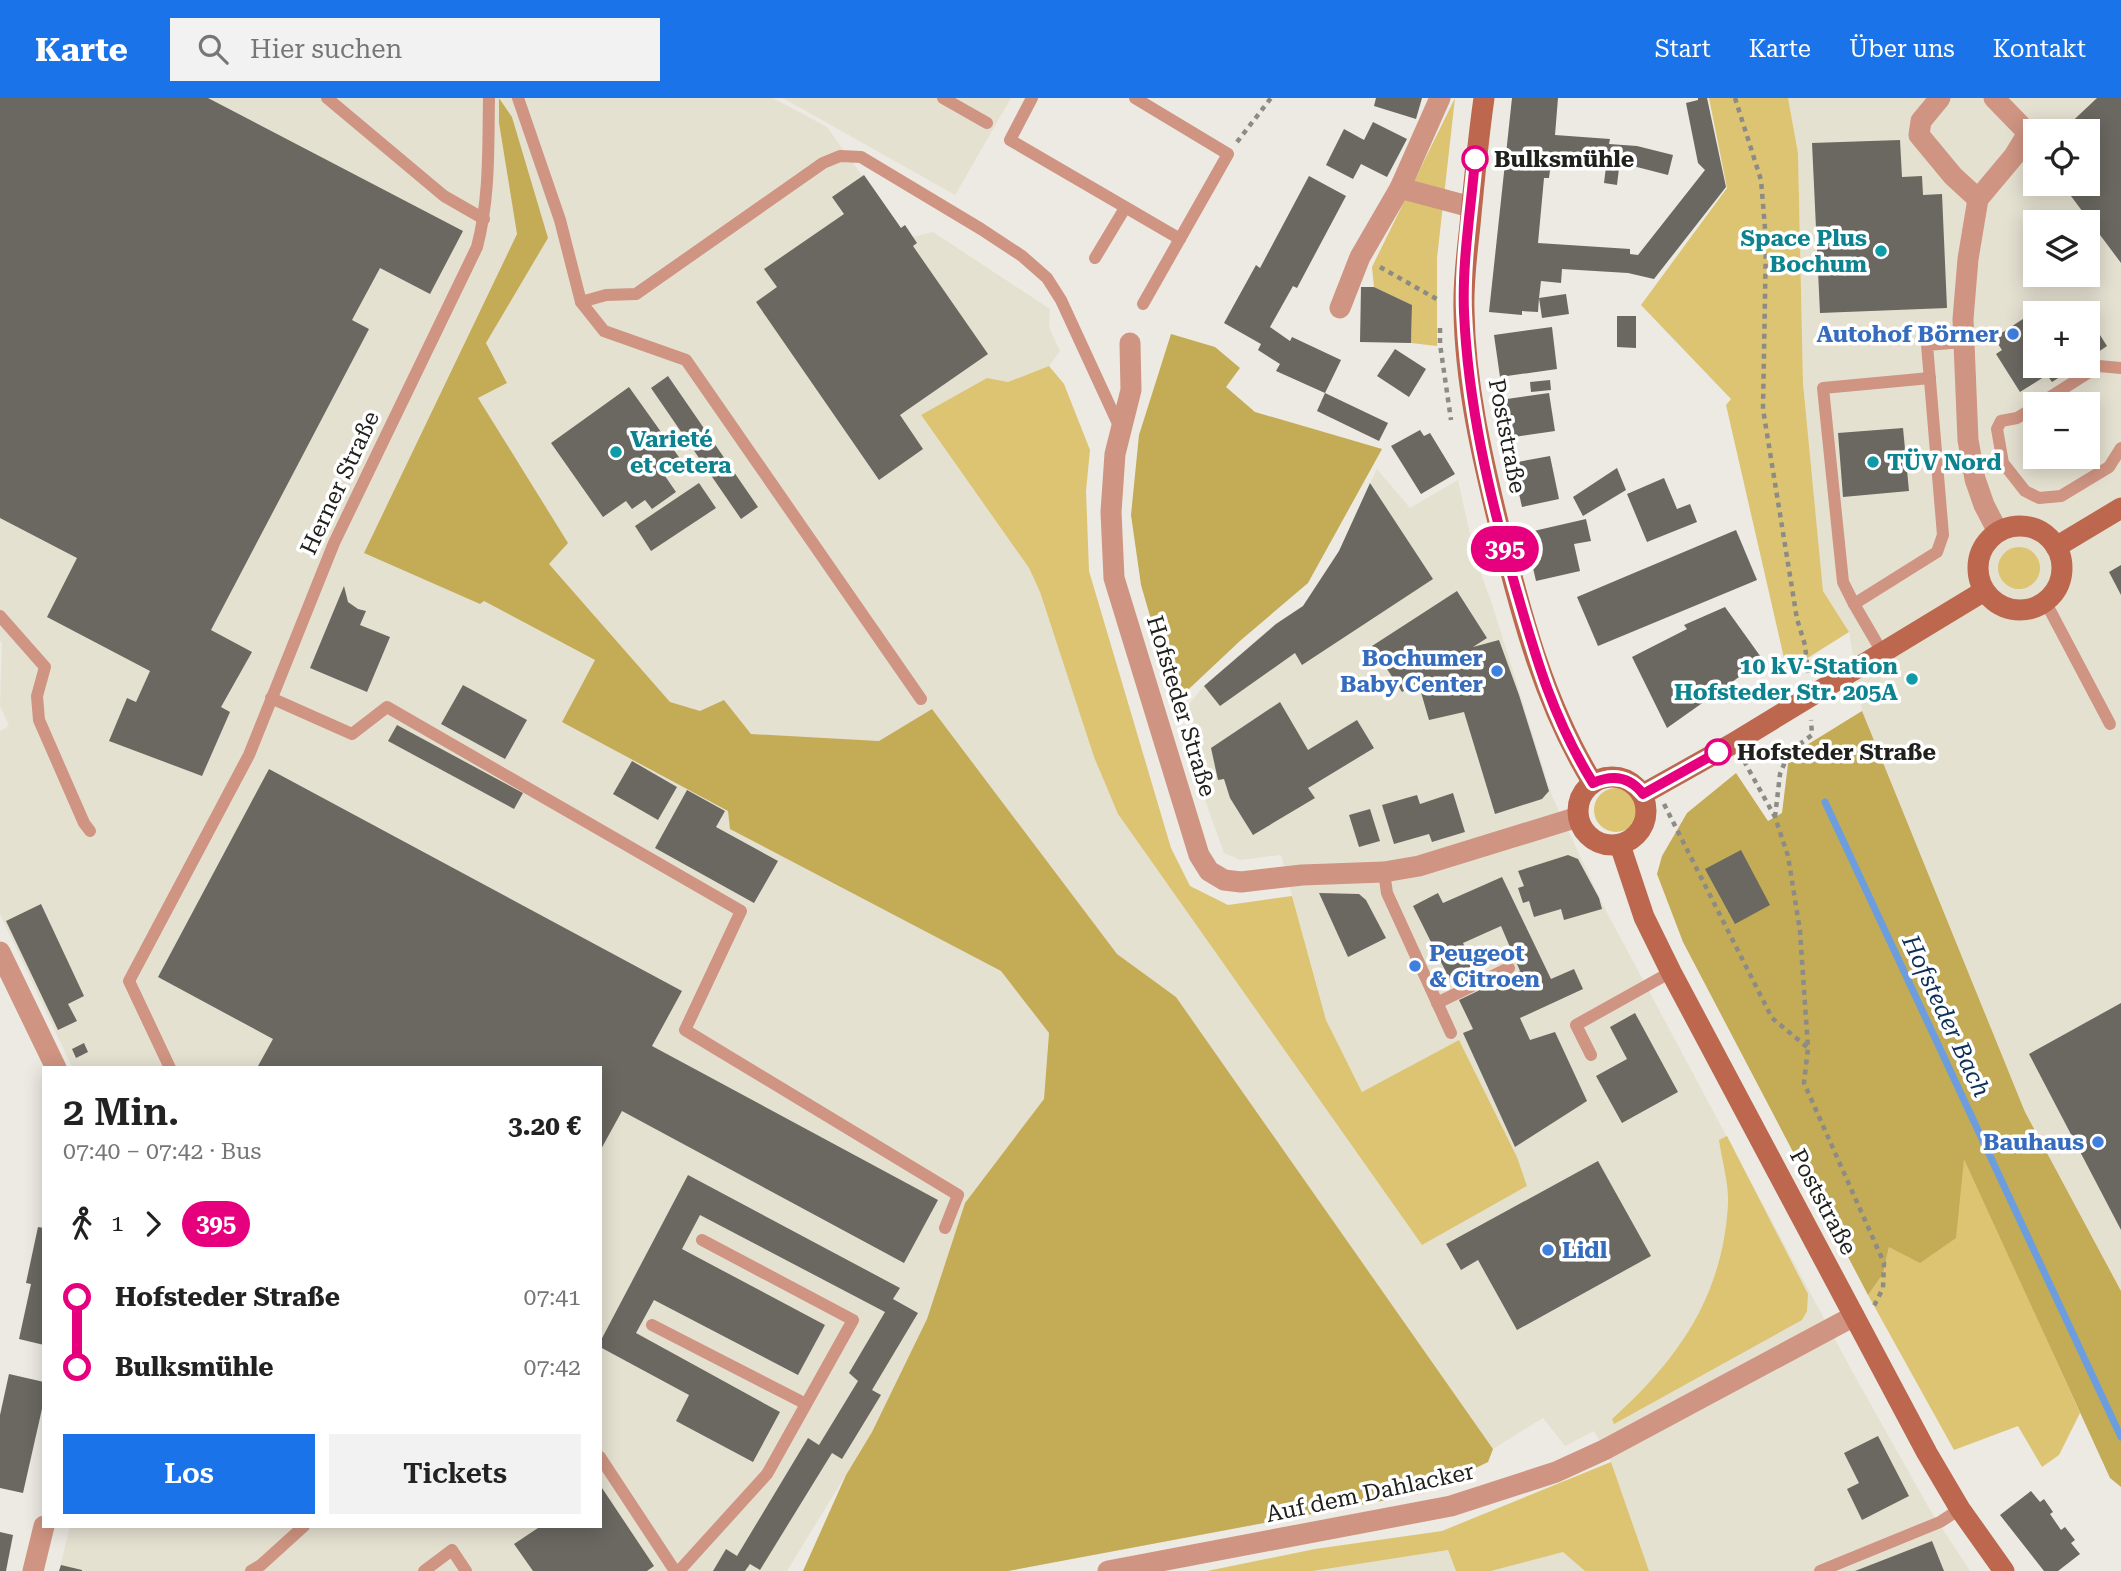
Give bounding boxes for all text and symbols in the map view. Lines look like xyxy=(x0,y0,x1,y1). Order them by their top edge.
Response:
search box xyxy=(170,18,660,81)
text: Karte xyxy=(35,30,128,69)
icon: search xyxy=(194,30,232,68)
text: Hier suchen xyxy=(250,34,402,64)
text: Start xyxy=(1655,35,1711,63)
text: Karte xyxy=(1749,35,1811,63)
text: Über uns xyxy=(1849,35,1955,63)
text: Kontakt xyxy=(1993,35,2086,63)
map controls xyxy=(2023,119,2100,469)
button: locate xyxy=(2023,119,2100,196)
marker: Bulksmühle xyxy=(1462,146,1488,172)
place label: Bulksmühle xyxy=(1494,146,1634,173)
button: layers xyxy=(2023,210,2100,287)
place label: Space Plus Bochum xyxy=(1741,225,1867,278)
marker: Space Plus Bochum xyxy=(1873,243,1889,259)
button: + xyxy=(2023,301,2100,378)
place label: Autohof Börner xyxy=(1817,321,1999,348)
marker: Autohof Börner xyxy=(2005,326,2021,342)
street label: Poststraße xyxy=(1483,376,1531,496)
button: − xyxy=(2023,392,2100,469)
street label: Herner Straße xyxy=(295,407,385,559)
place label: Varieté et cetera xyxy=(630,426,732,479)
marker: Varieté et cetera xyxy=(608,444,624,460)
place label: TÜV Nord xyxy=(1887,448,2002,476)
marker: TÜV Nord xyxy=(1865,454,1881,470)
line badge: 395 xyxy=(1465,526,1545,572)
text: 395 xyxy=(1485,535,1525,563)
street label: Hofsteder Straße xyxy=(1141,612,1221,800)
place label: Bochumer Baby Center xyxy=(1340,645,1483,698)
place label: 10 kV-Station Hofsteder Str. 205A xyxy=(1674,653,1899,706)
marker: Bochumer Baby Center xyxy=(1489,663,1505,679)
marker: 10 kV-Station Hofsteder Str. 205A xyxy=(1904,671,1920,687)
marker: Hofsteder Straße xyxy=(1705,739,1731,765)
place label: Hofsteder Straße xyxy=(1737,739,1936,766)
water label: Hofsteder Bach xyxy=(1896,930,1996,1101)
place label: Peugeot & Citroen xyxy=(1429,940,1540,993)
marker: Peugeot & Citroen xyxy=(1407,958,1423,974)
text: 2 Min. xyxy=(63,1090,179,1134)
text: 3.20 € xyxy=(508,1111,581,1141)
place label: Bauhaus xyxy=(1983,1129,2084,1156)
marker: Bauhaus xyxy=(2090,1134,2106,1150)
text: 07:40 – 07:42 · Bus xyxy=(63,1138,261,1165)
street label: Poststraße xyxy=(1784,1144,1862,1260)
icon: walk xyxy=(63,1205,101,1243)
icon: forward xyxy=(134,1205,172,1243)
text: 1 xyxy=(111,1210,124,1237)
text: 395 xyxy=(196,1210,236,1238)
place label: Lidl xyxy=(1562,1237,1608,1264)
marker: Lidl xyxy=(1540,1242,1556,1258)
text: Hofsteder Straße xyxy=(115,1282,340,1312)
text: 07:41 xyxy=(524,1284,581,1311)
text: Bulksmühle xyxy=(115,1352,274,1382)
text: 07:42 xyxy=(524,1354,581,1381)
button: Los xyxy=(63,1434,315,1514)
button: Tickets xyxy=(329,1434,581,1514)
street label: Auf dem Dahlacker xyxy=(1264,1458,1476,1528)

